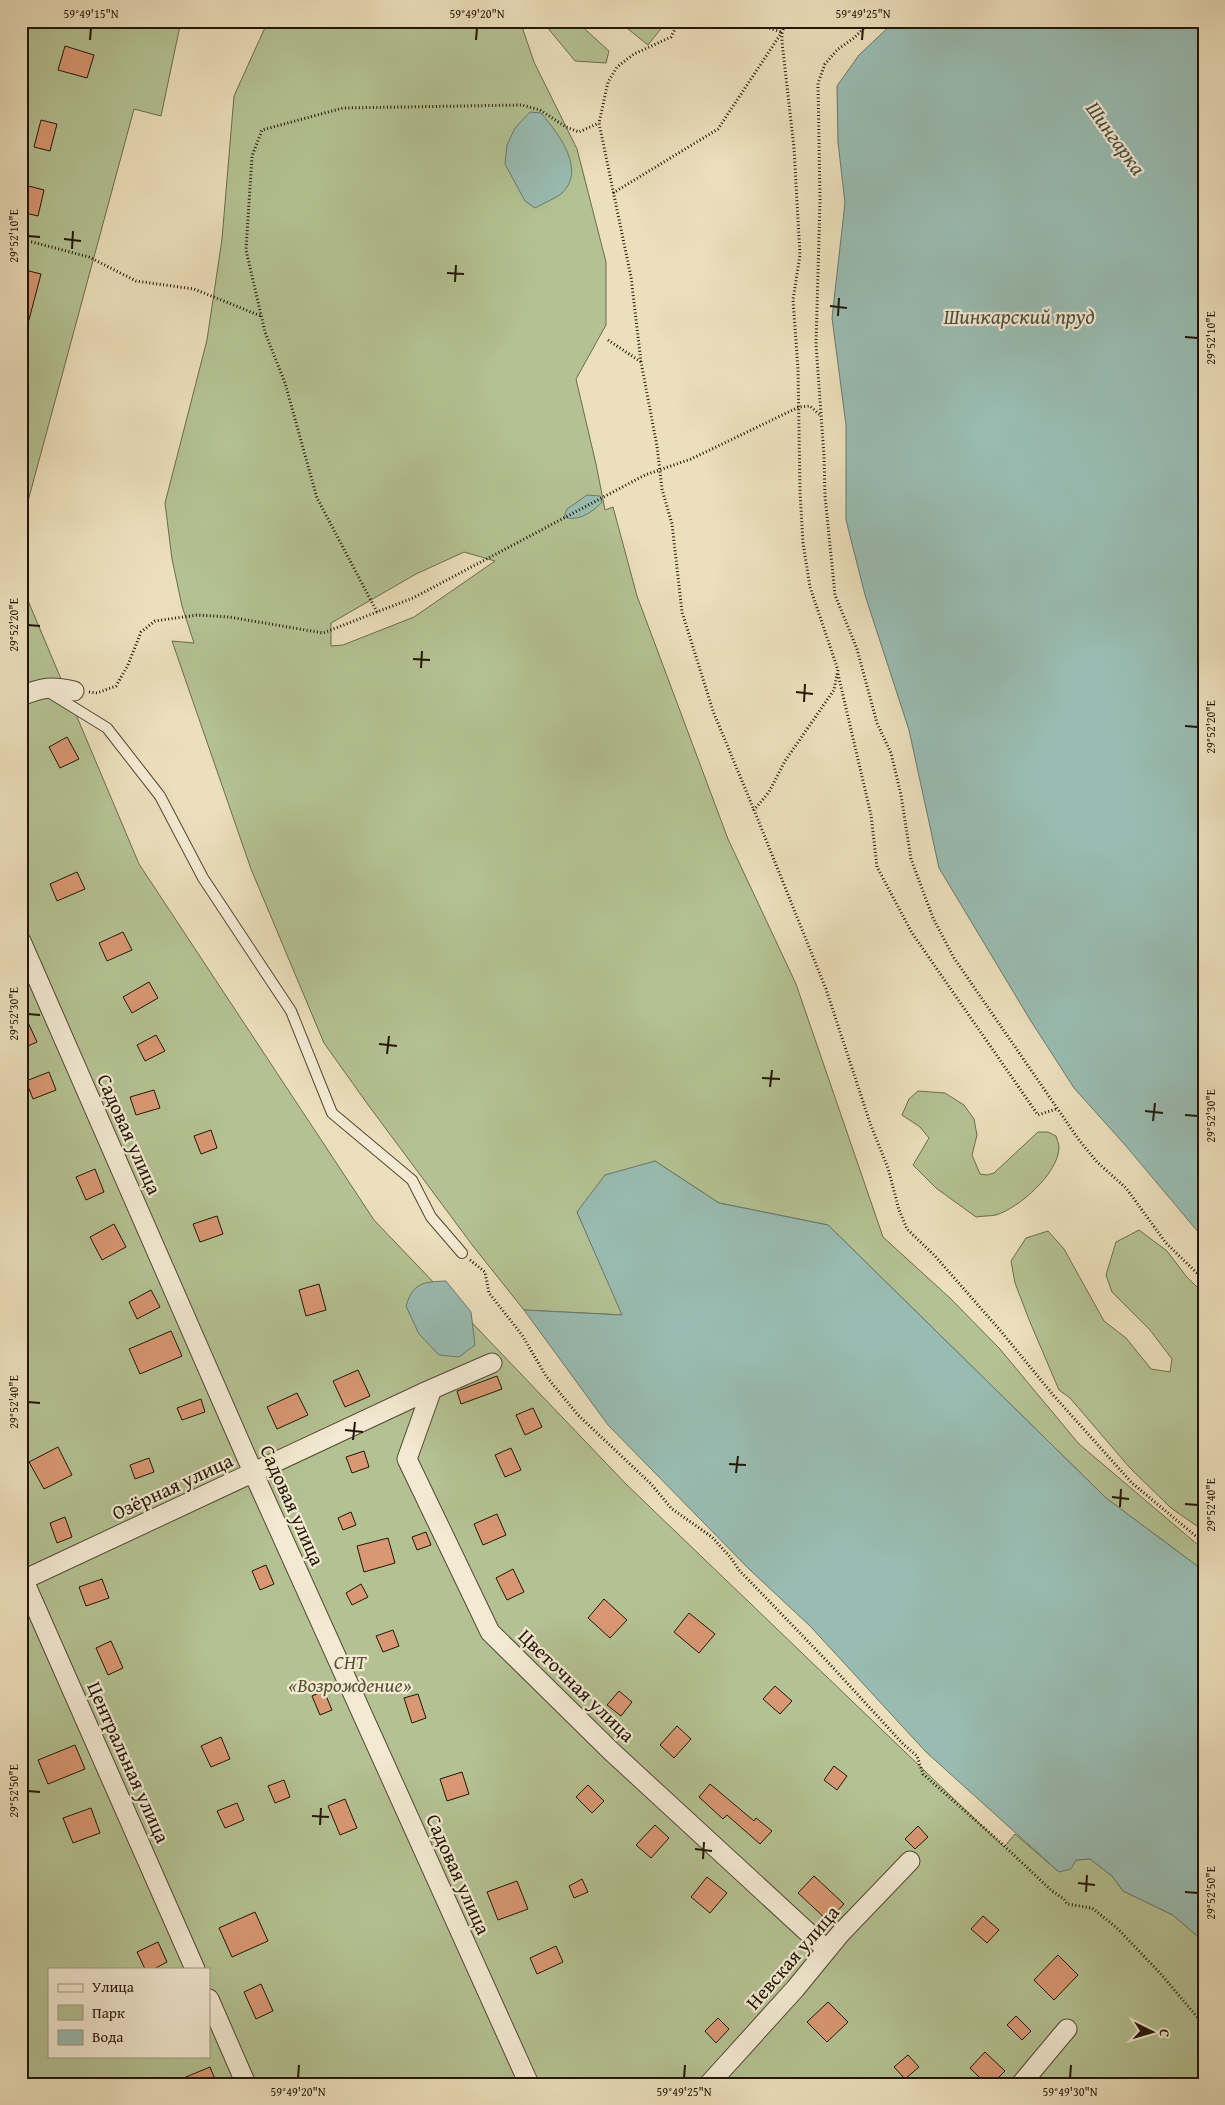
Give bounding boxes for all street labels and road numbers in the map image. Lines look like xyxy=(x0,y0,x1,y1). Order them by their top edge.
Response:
street label: Садовая улица xyxy=(90,1069,170,1199)
street label: Садовая улица xyxy=(253,1440,333,1570)
street label: Озёрная улица xyxy=(107,1445,238,1527)
street label: Цветочная улица xyxy=(512,1622,642,1749)
street label: Центральная улица xyxy=(80,1677,178,1848)
street label: Садовая улица xyxy=(419,1809,499,1939)
street label: Невская улица xyxy=(738,1898,846,2015)

